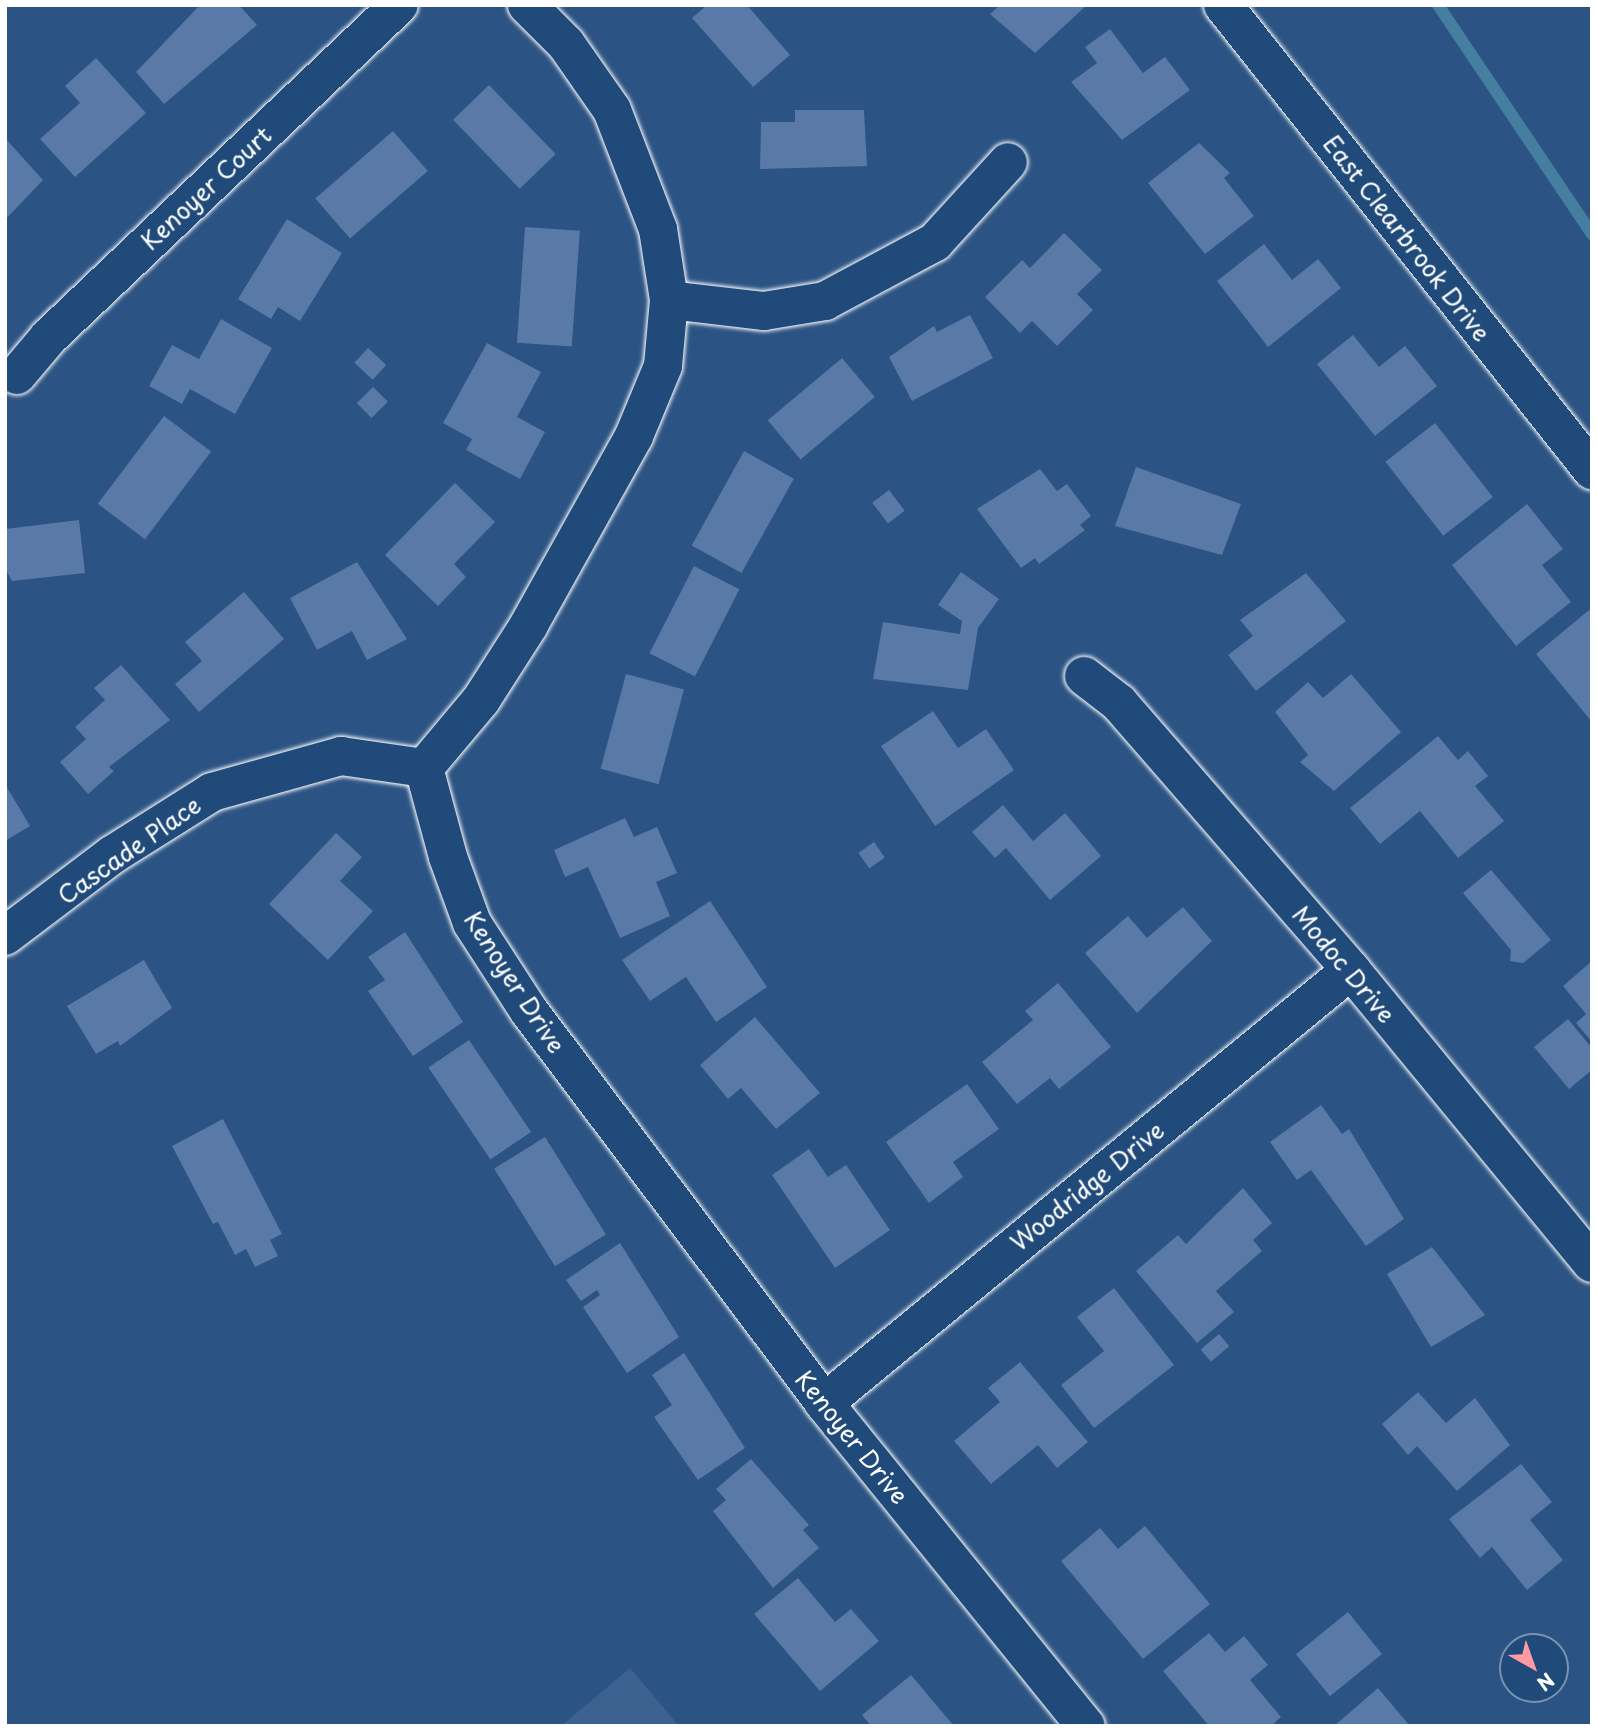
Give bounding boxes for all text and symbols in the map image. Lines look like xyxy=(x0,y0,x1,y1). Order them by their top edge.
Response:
street label: Kenoyer Court xyxy=(135,120,277,256)
street label: East Clearbrook Drive xyxy=(1317,129,1497,347)
street label: Cascade Place xyxy=(52,790,206,910)
street label: Modoc Drive xyxy=(1286,899,1402,1029)
street label: Kenoyer Drive xyxy=(458,905,572,1059)
street label: Woodridge Drive xyxy=(1004,1115,1170,1257)
street label: Kenoyer Drive xyxy=(789,1364,915,1510)
north arrow xyxy=(1499,1633,1569,1703)
text: N xyxy=(1531,1667,1561,1698)

